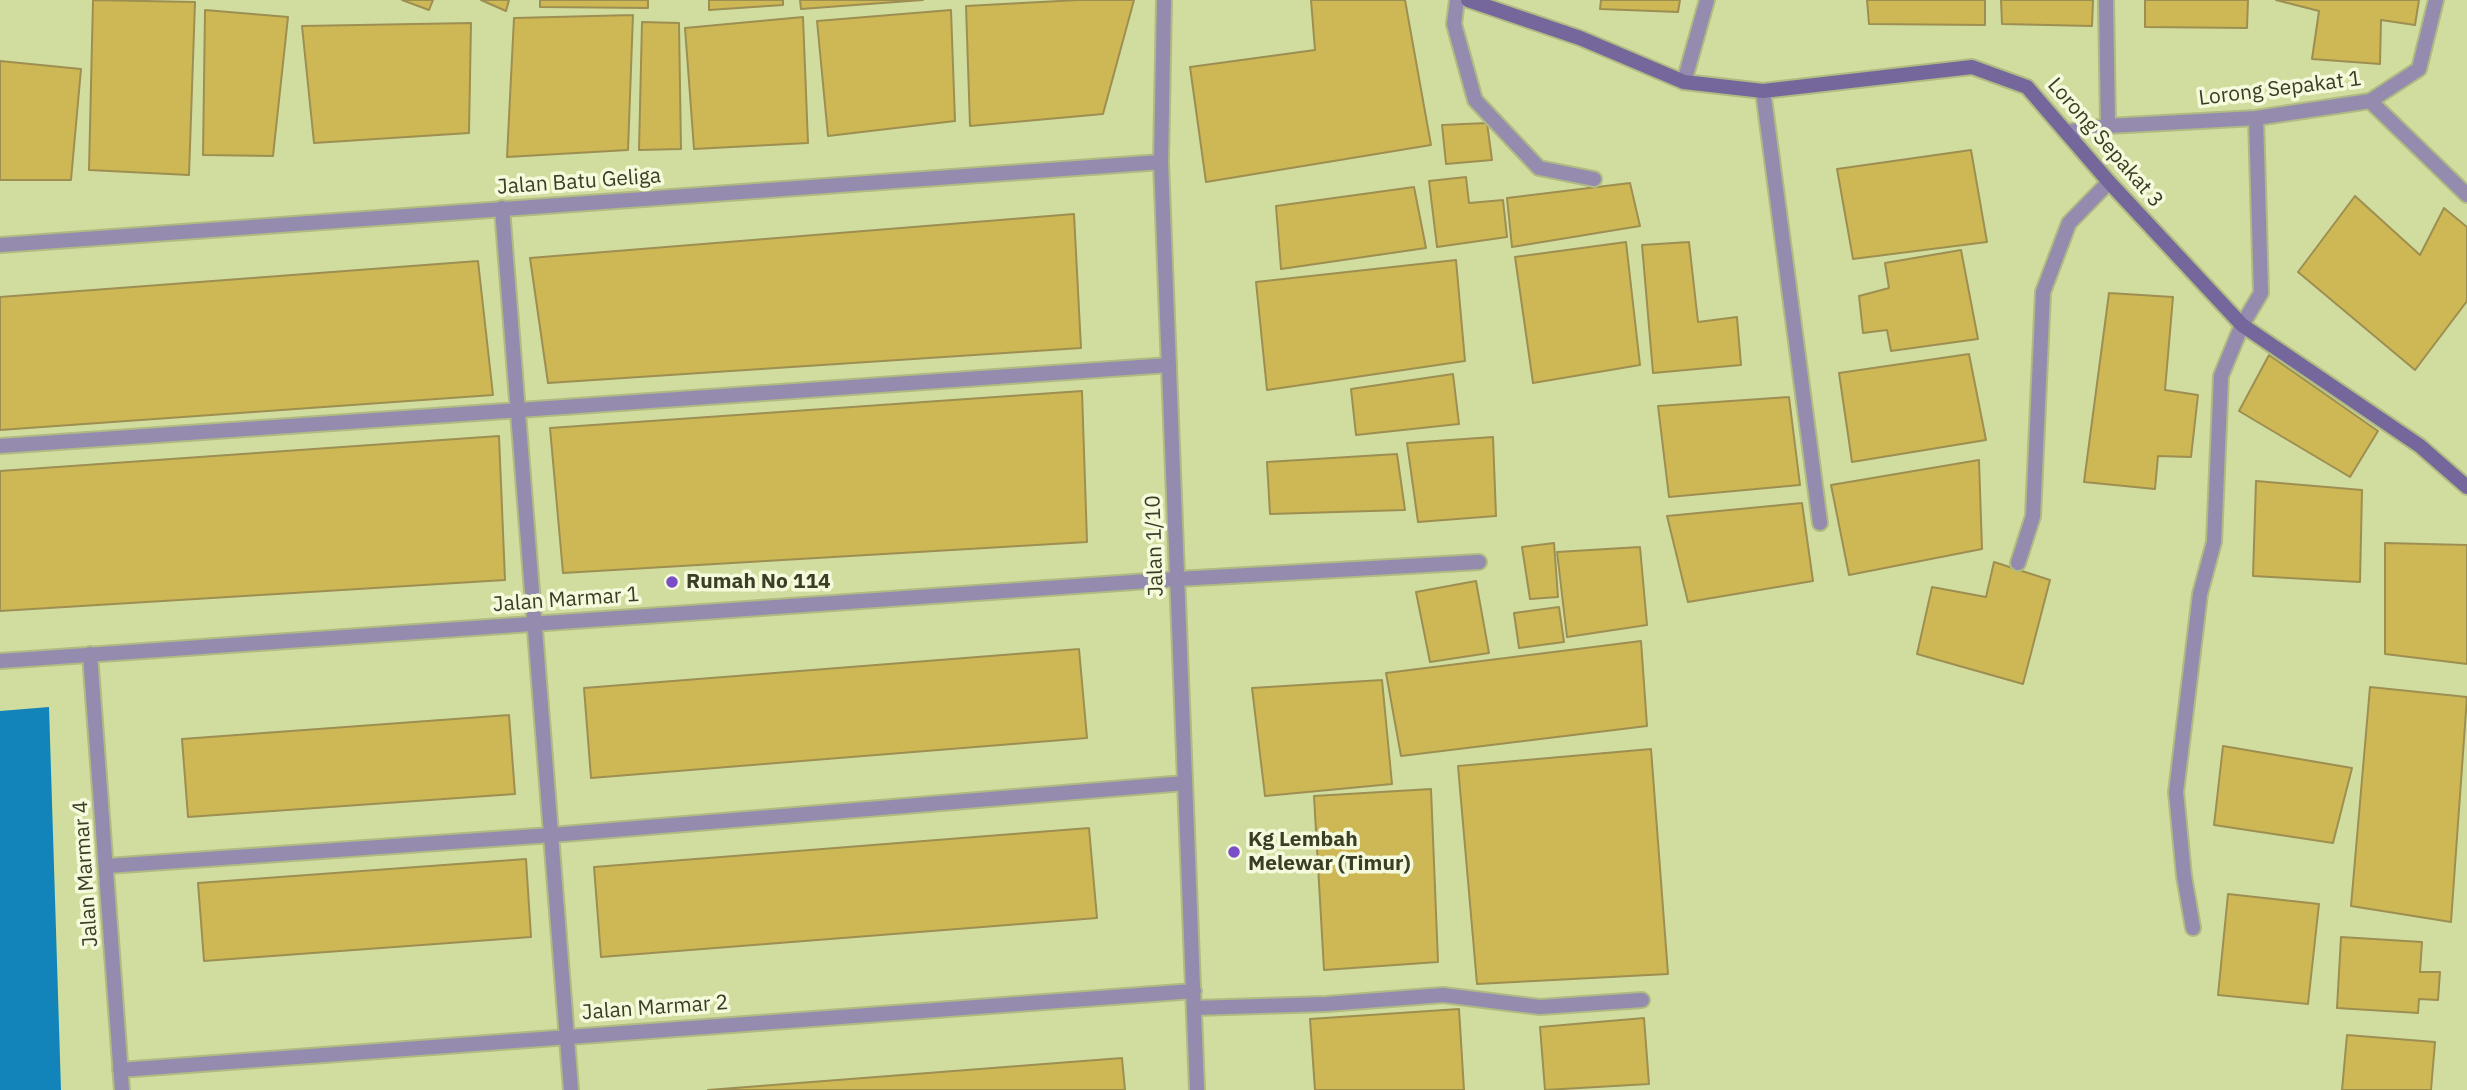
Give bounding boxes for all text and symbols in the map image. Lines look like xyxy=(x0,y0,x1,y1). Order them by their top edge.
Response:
street label: Lorong Sepakat 1 xyxy=(2197,67,2363,111)
street label: Lorong Sepakat 3 xyxy=(2042,73,2168,213)
street label: Jalan Batu Geliga xyxy=(496,164,662,200)
street label: Jalan 1/10 xyxy=(1141,495,1169,597)
place label: Rumah No 114 xyxy=(686,569,831,595)
marker: Rumah No 114 xyxy=(664,574,680,590)
street label: Jalan Marmar 1 xyxy=(492,582,640,618)
street label: Jalan Marmar 4 xyxy=(68,800,104,948)
place label: Kg Lembah Melewar (Timur) xyxy=(1248,827,1410,877)
marker: Kg Lembah Melewar (Timur) xyxy=(1226,844,1242,860)
street label: Jalan Marmar 2 xyxy=(581,990,729,1026)

